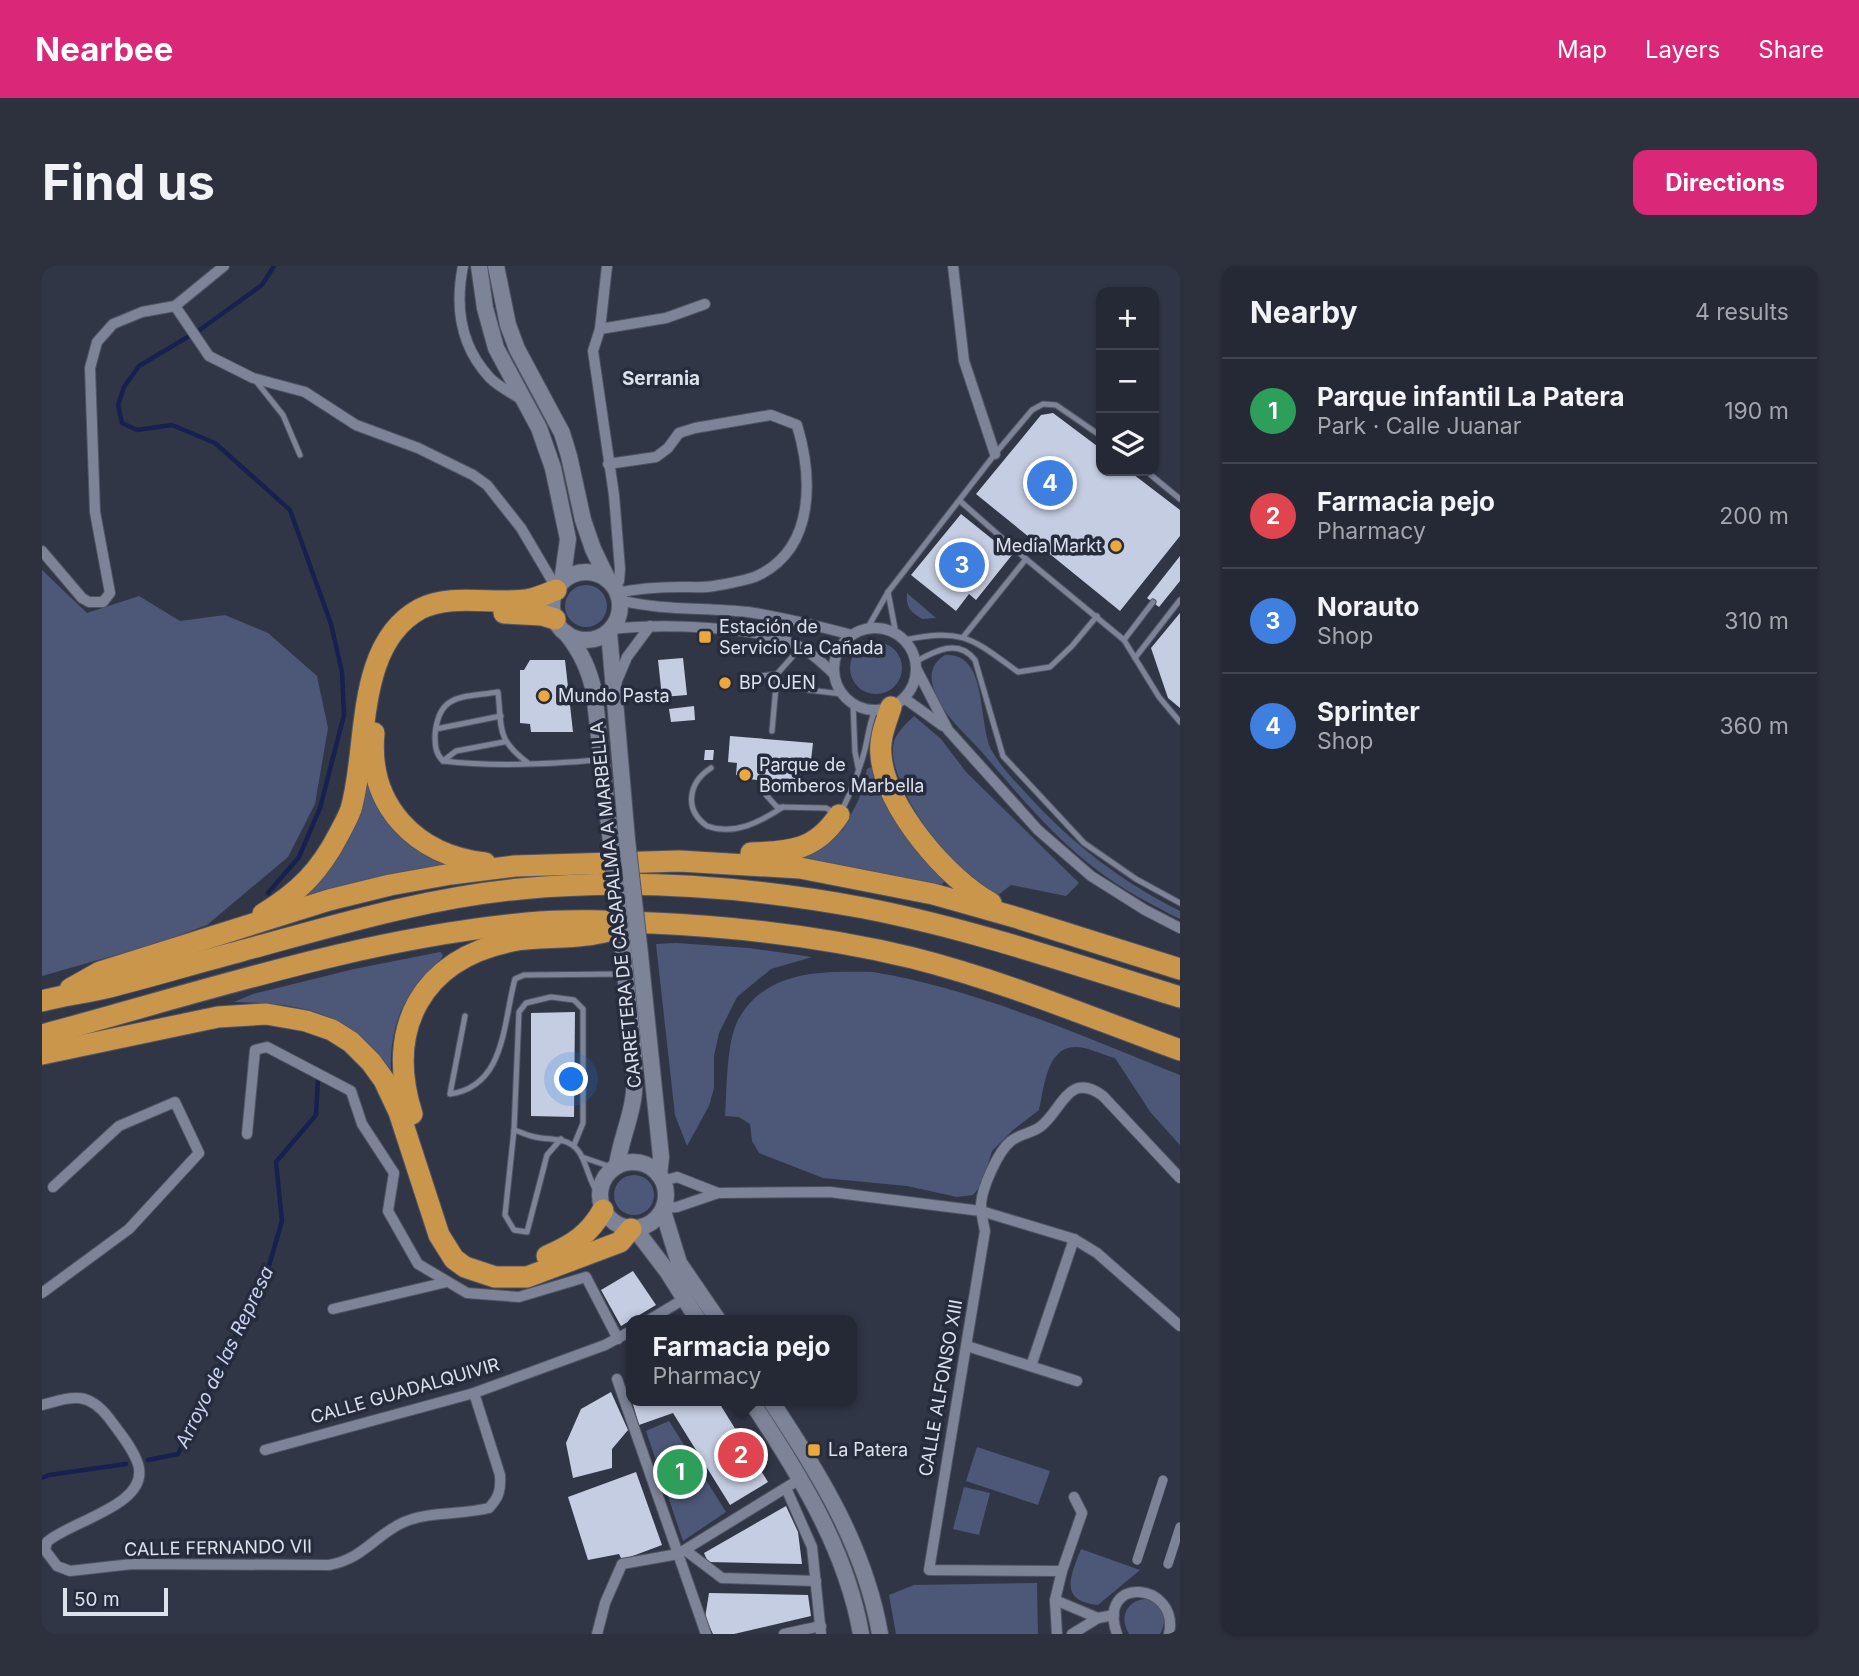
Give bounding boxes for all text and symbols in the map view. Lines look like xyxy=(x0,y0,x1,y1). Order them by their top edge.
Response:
text: Nearbee xyxy=(35,29,173,69)
text: Map xyxy=(1557,35,1607,64)
text: Layers xyxy=(1645,35,1720,64)
text: Share xyxy=(1758,35,1824,64)
button: Directions xyxy=(1633,150,1817,215)
text: Find us xyxy=(42,153,215,212)
map controls xyxy=(1096,287,1159,476)
button: + xyxy=(1096,287,1159,350)
text: Nearby xyxy=(1250,294,1358,330)
text: 4 results xyxy=(1695,298,1789,326)
button: − xyxy=(1096,350,1159,413)
district label: Serrania xyxy=(622,367,700,390)
text: Parque infantil La Patera xyxy=(1317,381,1625,412)
text: 1 xyxy=(1268,397,1278,425)
text: 190 m xyxy=(1724,397,1789,425)
text: Park · Calle Juanar xyxy=(1317,412,1521,440)
button: layers xyxy=(1096,413,1159,476)
pin: 4 xyxy=(1027,457,1073,509)
text: Farmacia pejo xyxy=(1317,486,1495,517)
text: 2 xyxy=(1266,502,1280,530)
text: 200 m xyxy=(1719,502,1789,530)
text: Pharmacy xyxy=(1317,517,1426,545)
place label: Media Markt xyxy=(996,535,1102,556)
marker: Media Markt xyxy=(1108,538,1124,554)
pin: 3 xyxy=(939,539,985,591)
text: Norauto xyxy=(1317,591,1420,622)
text: 3 xyxy=(1266,607,1280,635)
text: 310 m xyxy=(1724,607,1789,635)
place label: Estación de Servicio La Cañada xyxy=(719,616,884,658)
text: Shop xyxy=(1317,622,1373,650)
marker: Estación de Servicio La Cañada xyxy=(697,629,713,645)
place label: BP OJEN xyxy=(739,672,816,693)
marker: BP OJEN xyxy=(717,675,733,691)
place label: Mundo Pasta xyxy=(558,685,670,706)
marker: Mundo Pasta xyxy=(536,688,552,704)
text: Sprinter xyxy=(1317,696,1420,727)
text: 4 xyxy=(1265,712,1281,740)
text: 360 m xyxy=(1719,712,1789,740)
street label: CARRETERA DE CASAPALMA A MARBELLA xyxy=(586,721,645,1089)
text: Shop xyxy=(1317,727,1373,755)
place label: Parque de Bomberos Marbella xyxy=(759,754,924,796)
marker: Parque de Bomberos Marbella xyxy=(737,767,753,783)
your location xyxy=(554,1062,588,1096)
water label: Arroyo de las Represa xyxy=(170,1262,279,1453)
street label: CALLE ALFONSO XIII xyxy=(915,1298,966,1478)
popup xyxy=(626,1315,857,1406)
text: Farmacia pejo xyxy=(653,1331,831,1362)
street label: CALLE GUADALQUIVIR xyxy=(308,1353,502,1428)
text: Pharmacy xyxy=(653,1362,761,1390)
pin: 2 xyxy=(718,1429,764,1481)
place label: La Patera xyxy=(828,1439,908,1460)
marker: La Patera xyxy=(806,1442,822,1458)
pin: 1 xyxy=(657,1446,703,1498)
street label: CALLE FERNANDO VII xyxy=(124,1535,312,1560)
scale bar xyxy=(63,1585,168,1617)
text: 50 m xyxy=(74,1588,120,1611)

